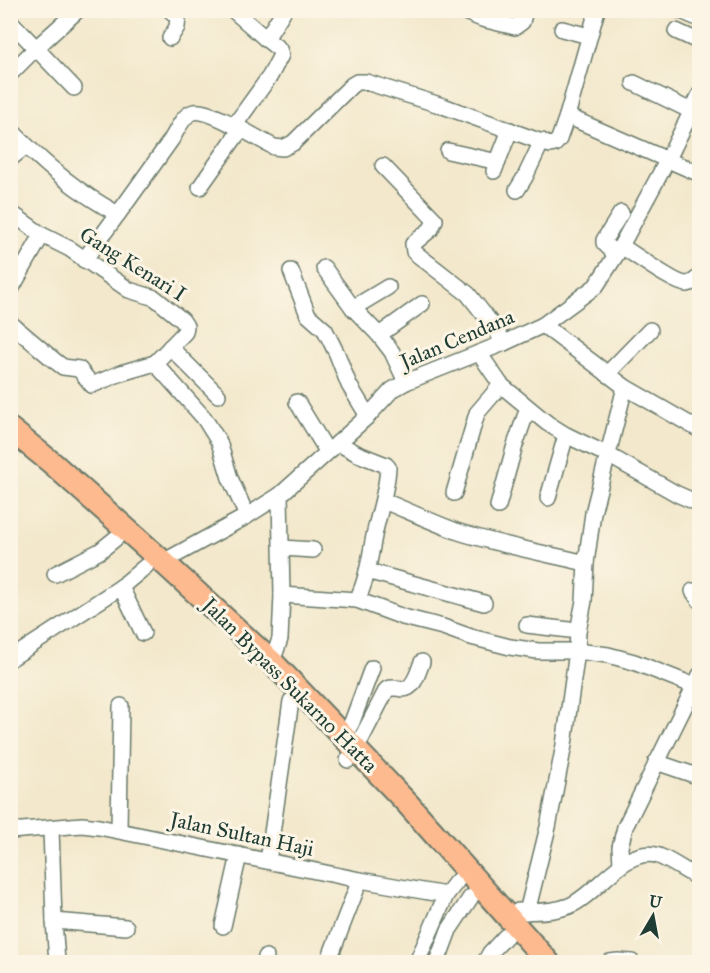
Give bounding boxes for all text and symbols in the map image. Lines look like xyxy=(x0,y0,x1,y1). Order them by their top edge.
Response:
street label: Gang Kenari I xyxy=(75,221,191,307)
street label: Jalan Cendana xyxy=(394,303,518,375)
street label: Jalan Bypass Sukarno Hatta xyxy=(195,590,383,778)
street label: Jalan Sultan Haji xyxy=(166,806,316,862)
north arrow xyxy=(623,886,683,946)
text: U xyxy=(648,891,664,912)

